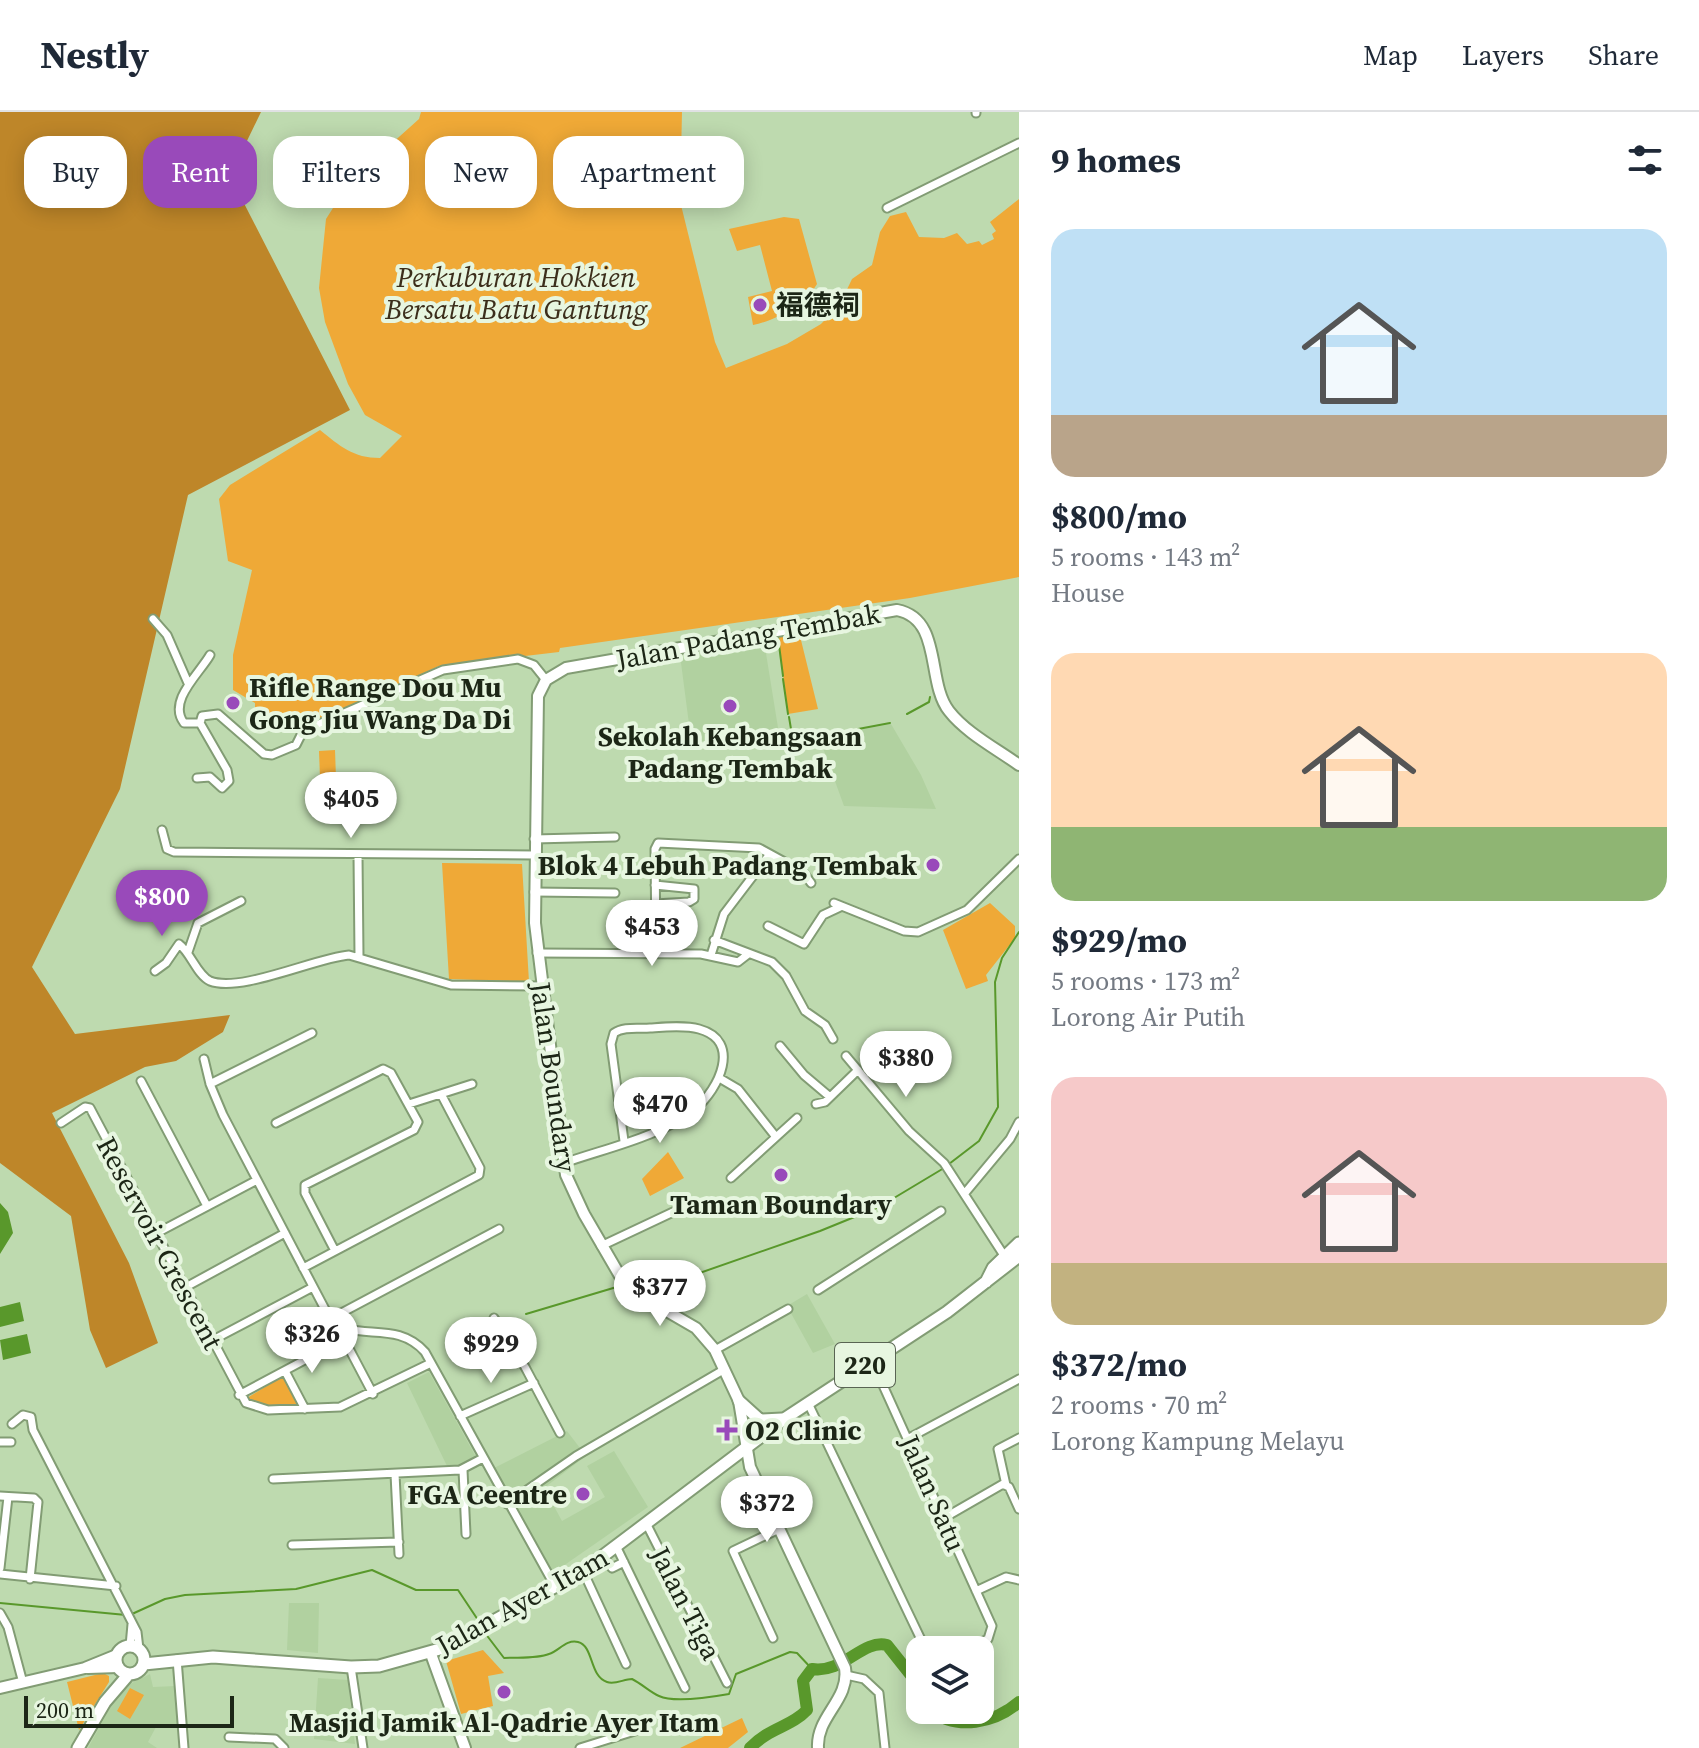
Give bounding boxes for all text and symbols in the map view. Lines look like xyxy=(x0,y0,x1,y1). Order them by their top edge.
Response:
text: Nestly xyxy=(40,29,149,81)
text: Map xyxy=(1363,36,1418,74)
text: Layers xyxy=(1462,36,1544,74)
text: Share xyxy=(1588,36,1659,74)
chip: Buy xyxy=(24,136,127,208)
chip: Rent xyxy=(143,136,257,208)
chip: Filters xyxy=(273,136,409,208)
chip: New xyxy=(425,136,537,208)
chip: Apartment xyxy=(553,136,744,208)
text: 9 homes xyxy=(1051,137,1181,183)
icon: filters xyxy=(1623,138,1667,182)
park label: Perkuburan Hokkien Bersatu Batu Gantung xyxy=(384,258,648,328)
icon: home xyxy=(1287,281,1431,425)
place label: 福德祠 xyxy=(776,286,860,324)
marker: 福德祠 xyxy=(751,296,769,314)
text: $800/mo xyxy=(1051,493,1187,539)
text: 5 rooms · 143 m² xyxy=(1051,539,1240,575)
text: House xyxy=(1051,575,1125,611)
street label: Jalan Padang Tembak xyxy=(612,594,884,678)
place label: Rifle Range Dou Mu Gong Jiu Wang Da Di xyxy=(249,668,511,738)
marker: Rifle Range Dou Mu Gong Jiu Wang Da Di xyxy=(224,694,242,712)
marker: Sekolah Kebangsaan Padang Tembak xyxy=(721,697,739,715)
icon: home xyxy=(1287,705,1431,849)
place label: Sekolah Kebangsaan Padang Tembak xyxy=(598,717,862,787)
pin: $405 xyxy=(304,772,398,840)
text: $405 xyxy=(323,780,379,816)
place label: Blok 4 Lebuh Padang Tembak xyxy=(538,846,917,884)
marker: Blok 4 Lebuh Padang Tembak xyxy=(924,856,942,874)
pin: $800 xyxy=(115,870,209,938)
text: $800 xyxy=(134,878,190,914)
pin: $453 xyxy=(605,900,699,968)
text: $453 xyxy=(624,908,680,944)
text: $929/mo xyxy=(1051,917,1187,963)
text: 5 rooms · 173 m² xyxy=(1051,963,1240,999)
street label: Jalan Boundary xyxy=(522,978,586,1175)
text: Lorong Air Putih xyxy=(1051,999,1245,1035)
pin: $380 xyxy=(859,1031,953,1099)
text: $380 xyxy=(878,1039,934,1075)
pin: $470 xyxy=(613,1077,707,1145)
text: $470 xyxy=(632,1085,688,1121)
icon: home xyxy=(1287,1129,1431,1273)
street label: Reservoir Crescent xyxy=(88,1130,233,1357)
marker: Taman Boundary xyxy=(772,1166,790,1184)
place label: Taman Boundary xyxy=(670,1185,892,1223)
pin: $377 xyxy=(613,1260,707,1328)
text: $377 xyxy=(632,1268,688,1304)
pin: $326 xyxy=(265,1307,359,1375)
text: $326 xyxy=(284,1315,340,1351)
pin: $929 xyxy=(444,1317,538,1385)
text: $929 xyxy=(463,1325,519,1361)
text: $372/mo xyxy=(1051,1341,1187,1387)
road number: 220 xyxy=(835,1343,895,1387)
text: 2 rooms · 70 m² xyxy=(1051,1387,1227,1423)
place label: O2 Clinic xyxy=(745,1411,862,1449)
marker: O2 Clinic xyxy=(716,1419,738,1441)
text: Lorong Kampung Melayu xyxy=(1051,1423,1345,1459)
street label: Jalan Satu xyxy=(890,1428,976,1557)
place label: FGA Ceentre xyxy=(407,1475,567,1513)
pin: $372 xyxy=(720,1476,814,1544)
text: $372 xyxy=(739,1484,795,1520)
marker: FGA Ceentre xyxy=(574,1485,592,1503)
street label: Jalan Ayer Itam xyxy=(428,1538,615,1665)
street label: Jalan Tiga xyxy=(641,1539,731,1667)
map controls xyxy=(906,1636,994,1724)
button: layers xyxy=(906,1636,994,1724)
marker: Masjid Jamik Al-Qadrie Ayer Itam xyxy=(495,1683,513,1701)
scale bar xyxy=(24,1692,234,1728)
text: 200 m xyxy=(36,1695,94,1725)
place label: Masjid Jamik Al-Qadrie Ayer Itam xyxy=(289,1703,719,1741)

